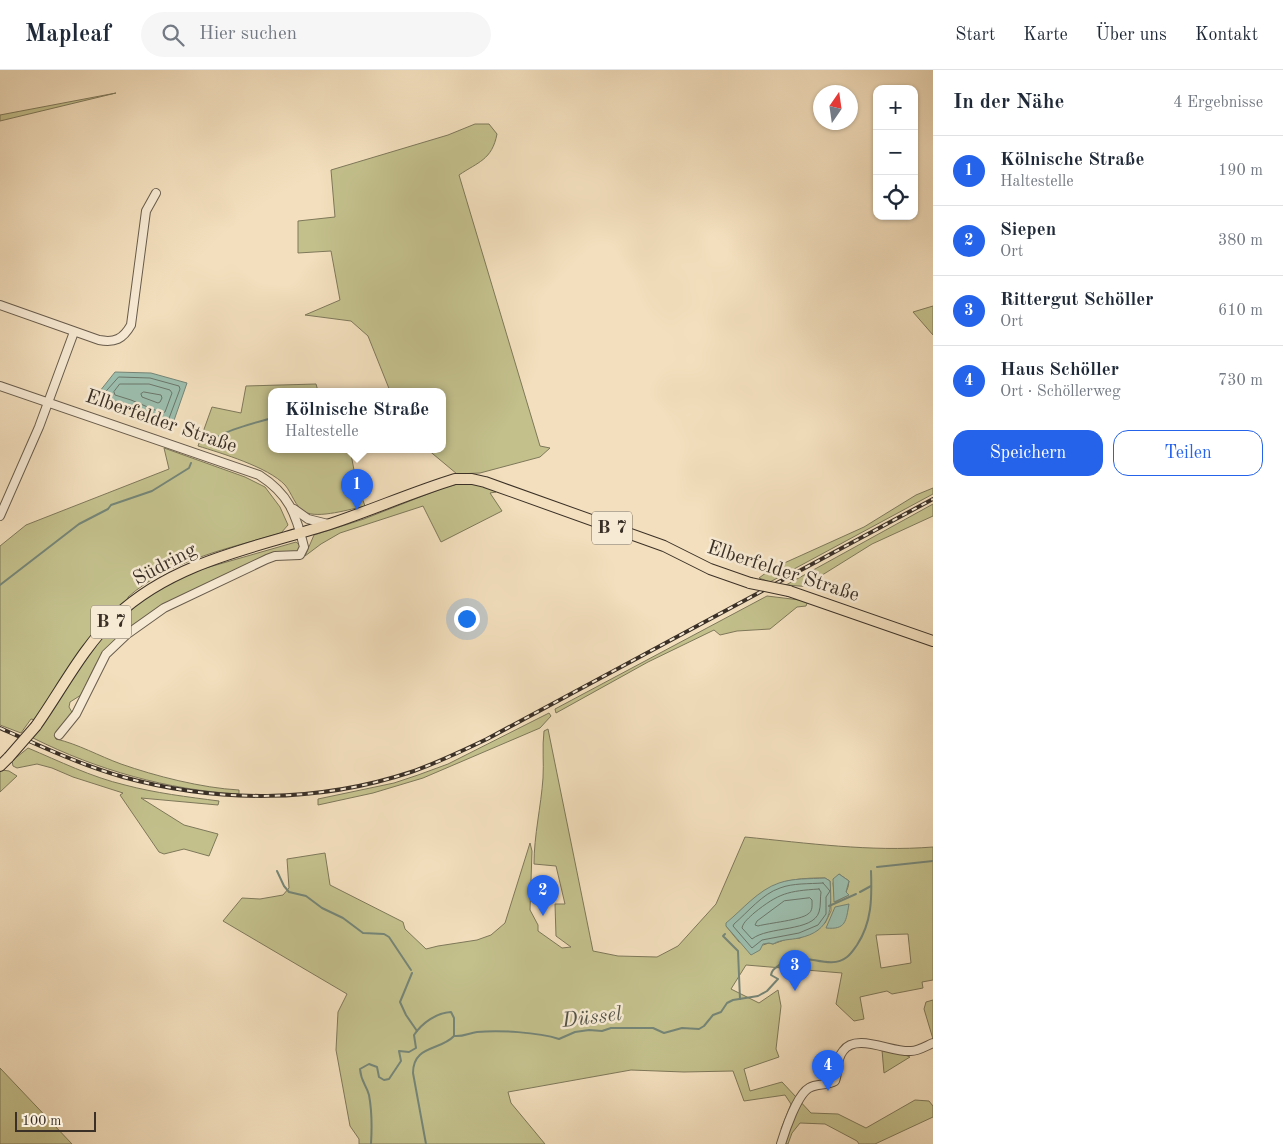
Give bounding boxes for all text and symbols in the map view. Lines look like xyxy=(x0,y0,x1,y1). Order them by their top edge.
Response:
search box xyxy=(141,12,491,57)
icon: search xyxy=(159,21,187,49)
text: Mapleaf xyxy=(25,23,111,47)
text: Hier suchen xyxy=(199,25,297,44)
text: Start xyxy=(955,26,995,44)
text: Karte xyxy=(1023,26,1068,44)
text: Über uns xyxy=(1096,26,1167,44)
text: Kontakt xyxy=(1195,26,1258,44)
north arrow xyxy=(813,85,858,130)
map controls xyxy=(873,85,918,220)
button: + xyxy=(873,85,918,130)
text: In der Nähe xyxy=(953,92,1064,113)
text: 4 Ergebnisse xyxy=(1173,95,1263,111)
button: − xyxy=(873,130,918,175)
text: Kölnische Straße xyxy=(1000,151,1144,170)
text: 1 xyxy=(964,163,974,179)
text: 190 m xyxy=(1218,163,1263,179)
text: Haltestelle xyxy=(1000,174,1074,190)
button: locate xyxy=(873,175,918,220)
text: Siepen xyxy=(1000,221,1056,240)
text: 2 xyxy=(964,233,974,249)
text: 380 m xyxy=(1218,233,1263,249)
text: Ort xyxy=(1000,244,1023,260)
text: Rittergut Schöller xyxy=(1000,291,1154,310)
text: 3 xyxy=(964,303,974,319)
text: 610 m xyxy=(1218,303,1263,319)
text: Ort xyxy=(1000,314,1023,330)
text: Haus Schöller xyxy=(1000,361,1119,380)
text: 4 xyxy=(964,373,974,389)
text: 730 m xyxy=(1218,373,1263,389)
text: Ort · Schöllerweg xyxy=(1000,384,1121,400)
street label: Elberfelder Straße xyxy=(83,387,239,457)
popup xyxy=(268,388,446,453)
text: Kölnische Straße xyxy=(285,401,429,420)
text: Haltestelle xyxy=(285,424,359,440)
button: Speichern xyxy=(953,430,1103,476)
button: Teilen xyxy=(1113,430,1263,476)
pin: 1 xyxy=(341,469,373,510)
road number: B 7 xyxy=(592,512,632,544)
street label: Elberfelder Straße xyxy=(704,538,862,606)
street label: Südring xyxy=(130,540,200,590)
road number: B 7 xyxy=(91,606,131,638)
your location xyxy=(454,606,480,632)
pin: 2 xyxy=(527,875,559,916)
pin: 3 xyxy=(779,950,811,991)
water label: Düssel xyxy=(560,1004,623,1032)
pin: 4 xyxy=(812,1050,844,1091)
scale bar xyxy=(15,1109,96,1132)
text: 100 m xyxy=(22,1114,61,1128)

